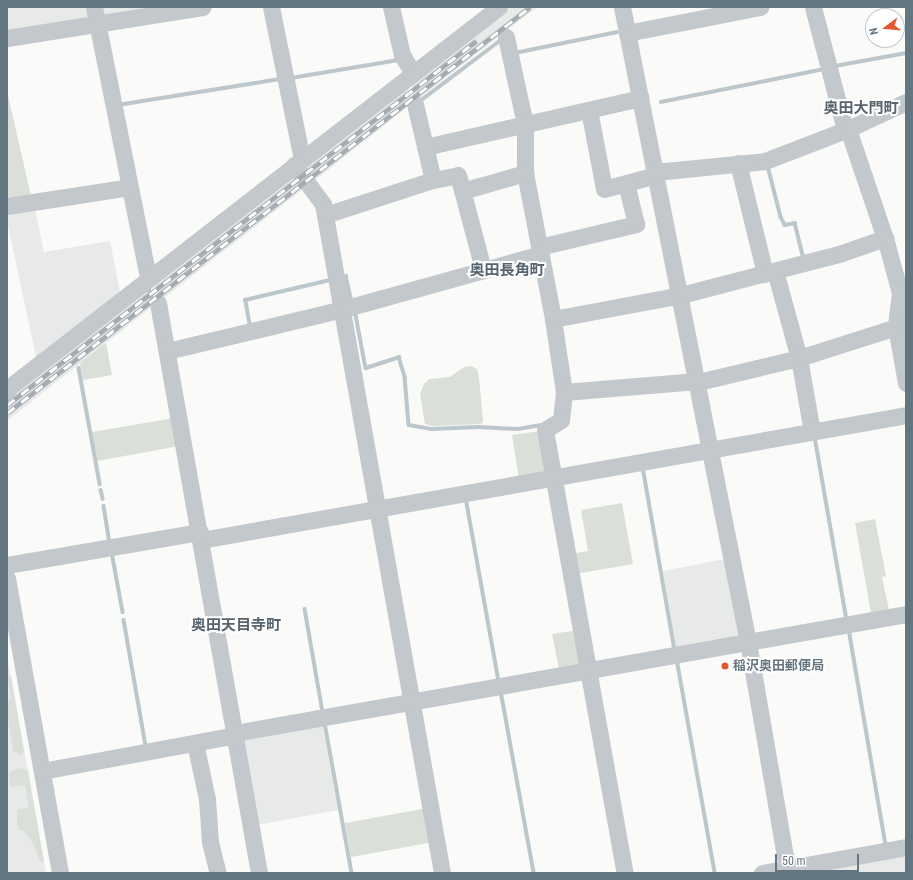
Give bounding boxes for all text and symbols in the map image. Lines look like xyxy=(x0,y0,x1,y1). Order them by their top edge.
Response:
north arrow xyxy=(865,8,905,48)
text: N xyxy=(867,26,881,36)
district label: 奥田大門町 xyxy=(824,100,898,118)
district label: 奥田長角町 xyxy=(470,262,544,280)
district label: 奥田天目寺町 xyxy=(191,617,281,635)
place label: 稲沢奥田郵便局 xyxy=(733,658,824,674)
marker: 稲沢奥田郵便局 xyxy=(720,661,730,671)
scale bar xyxy=(777,846,861,872)
text: 50 m xyxy=(782,854,806,868)

